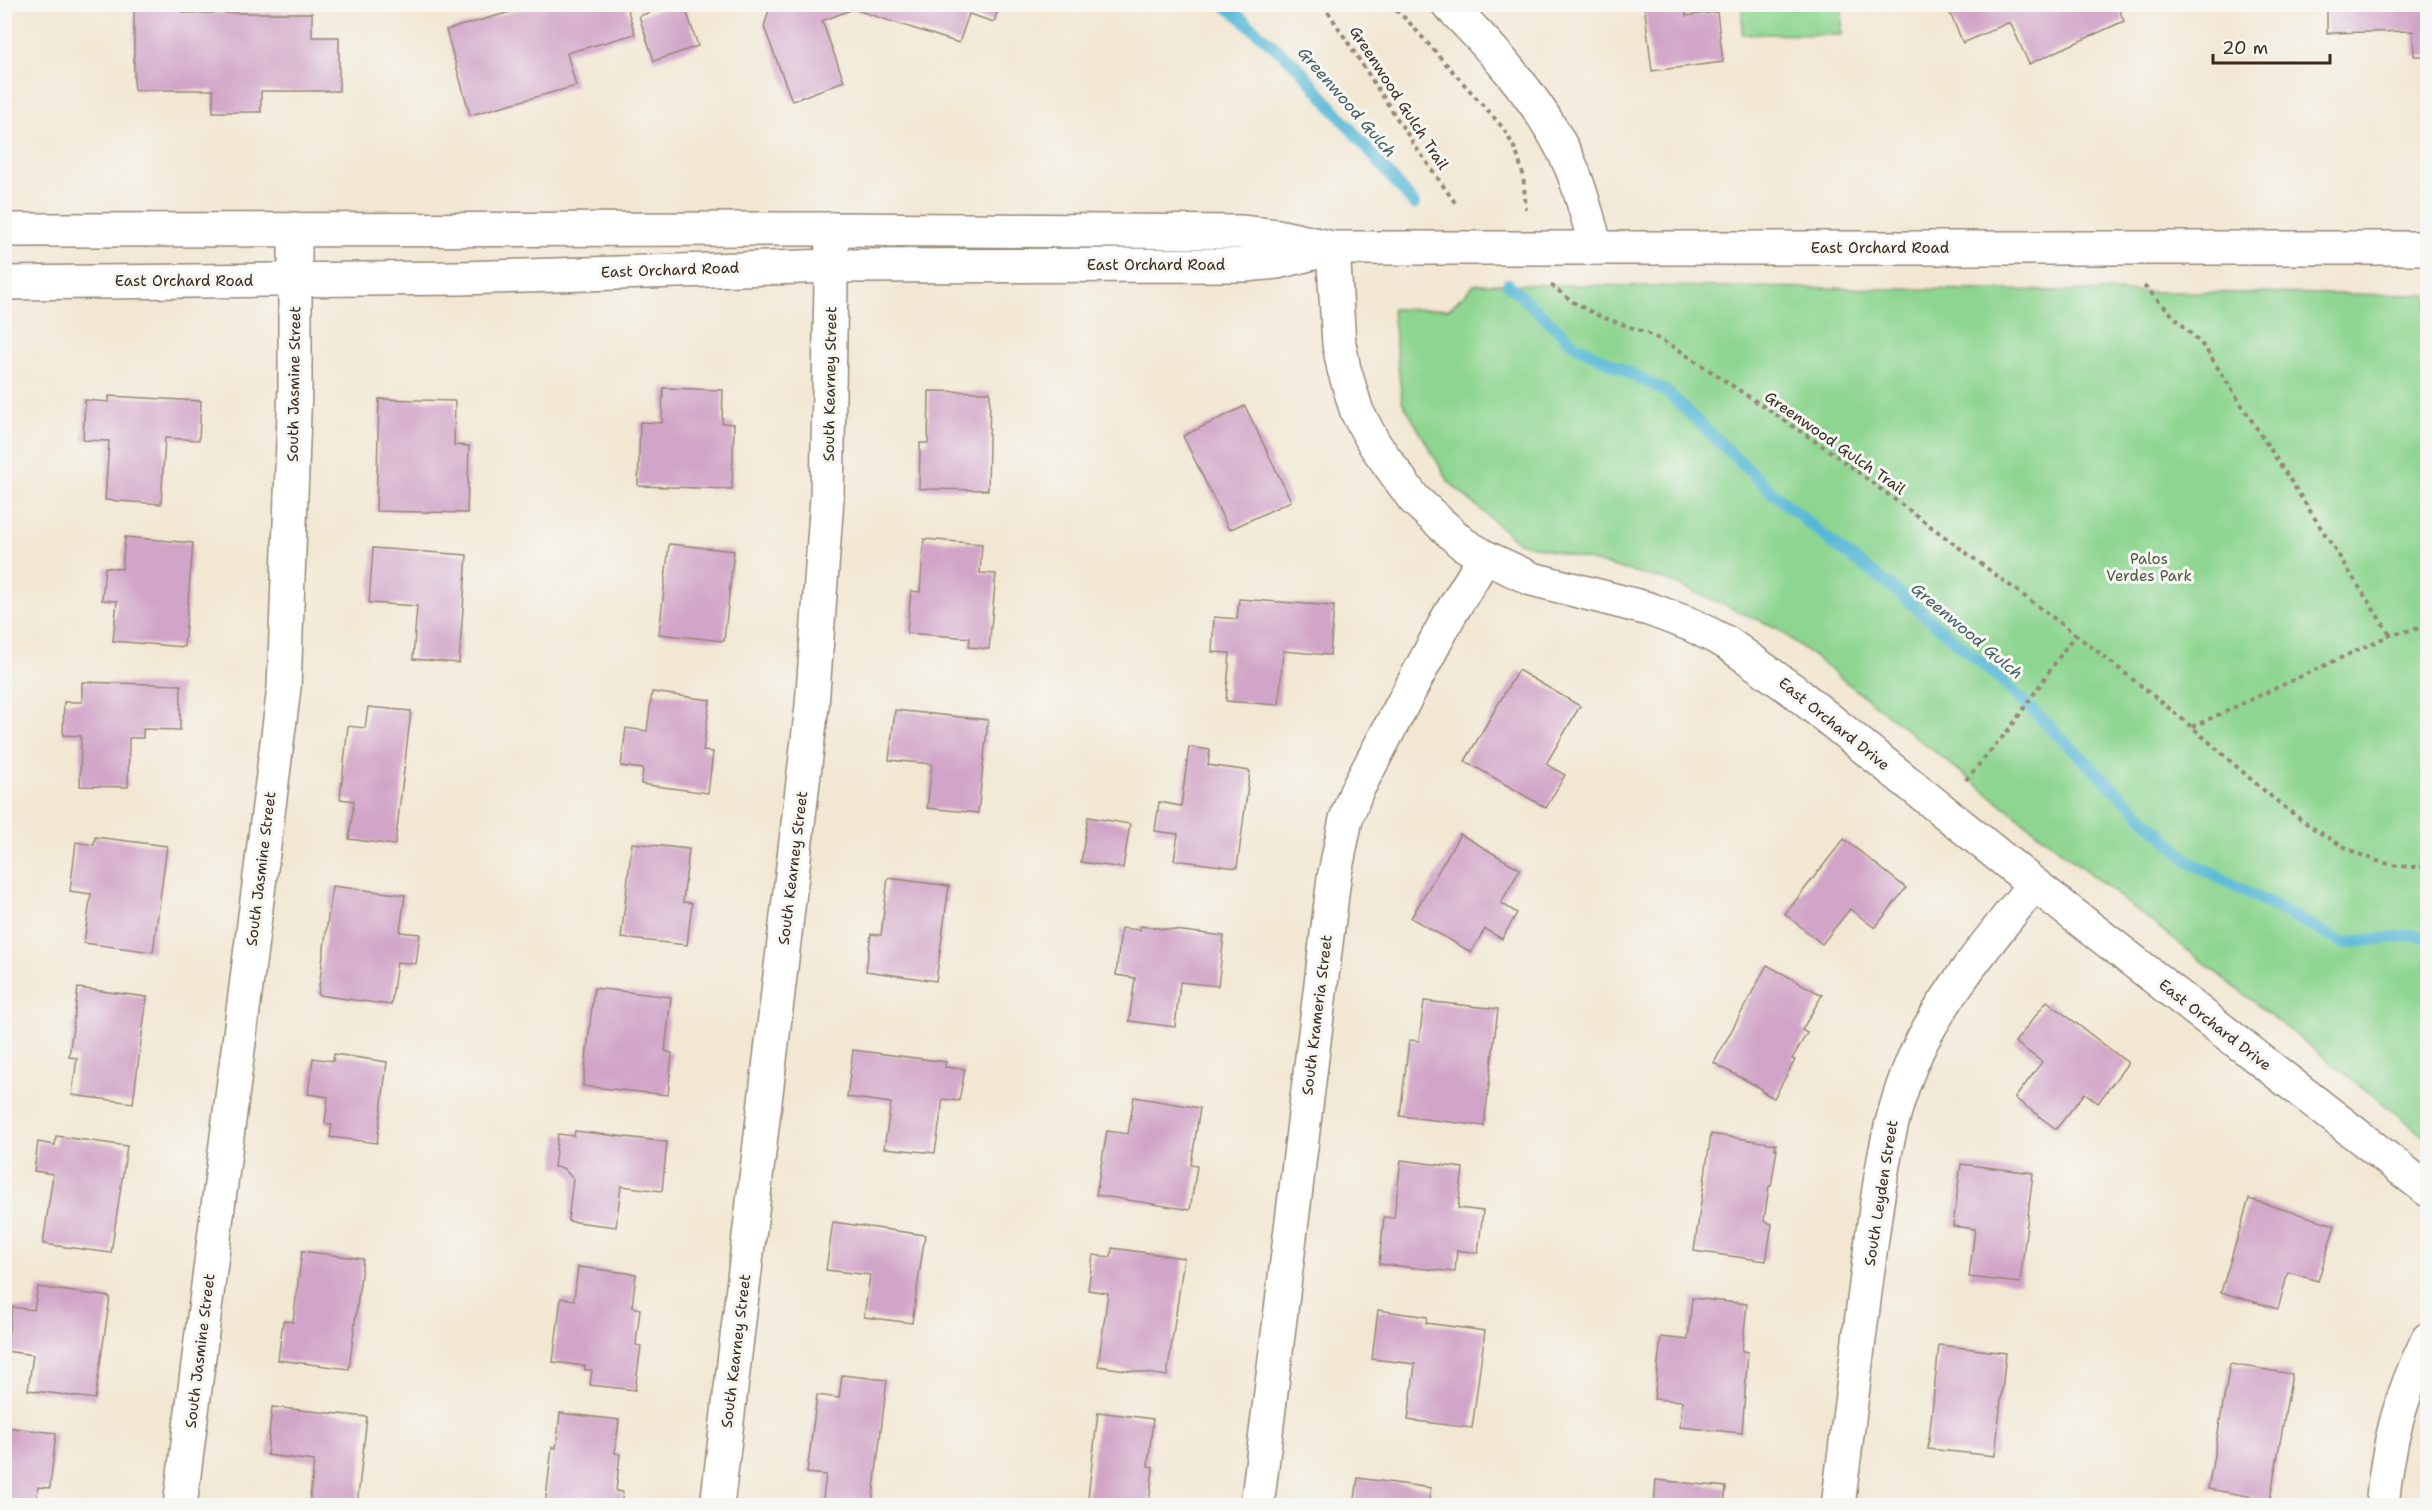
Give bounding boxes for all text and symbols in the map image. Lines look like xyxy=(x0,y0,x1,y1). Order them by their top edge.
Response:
street label: Greenwood Gulch Trail xyxy=(1346,23,1452,173)
scale bar xyxy=(2213,27,2330,65)
text: 20 m xyxy=(2222,36,2268,60)
water label: Greenwood Gulch xyxy=(1294,43,1400,161)
street label: East Orchard Road xyxy=(1811,238,1950,258)
street label: East Orchard Road xyxy=(1087,255,1226,275)
street label: East Orchard Road xyxy=(600,258,740,282)
street label: East Orchard Road xyxy=(115,271,254,291)
street label: South Jasmine Street xyxy=(283,306,305,462)
street label: South Kearney Street xyxy=(819,306,841,462)
street label: Greenwood Gulch Trail xyxy=(1761,387,1910,499)
park label: Palos Verdes Park xyxy=(2106,549,2192,586)
water label: Greenwood Gulch xyxy=(1907,578,2027,684)
street label: East Orchard Drive xyxy=(1774,673,1894,775)
street label: South Kearney Street xyxy=(774,790,812,946)
street label: South Jasmine Street xyxy=(242,791,280,947)
street label: South Krameria Street xyxy=(1297,934,1337,1096)
street label: East Orchard Drive xyxy=(2155,975,2275,1075)
street label: South Leyden Street xyxy=(1860,1119,1902,1267)
street label: South Jasmine Street xyxy=(181,1273,219,1429)
street label: South Kearney Street xyxy=(717,1273,755,1429)

